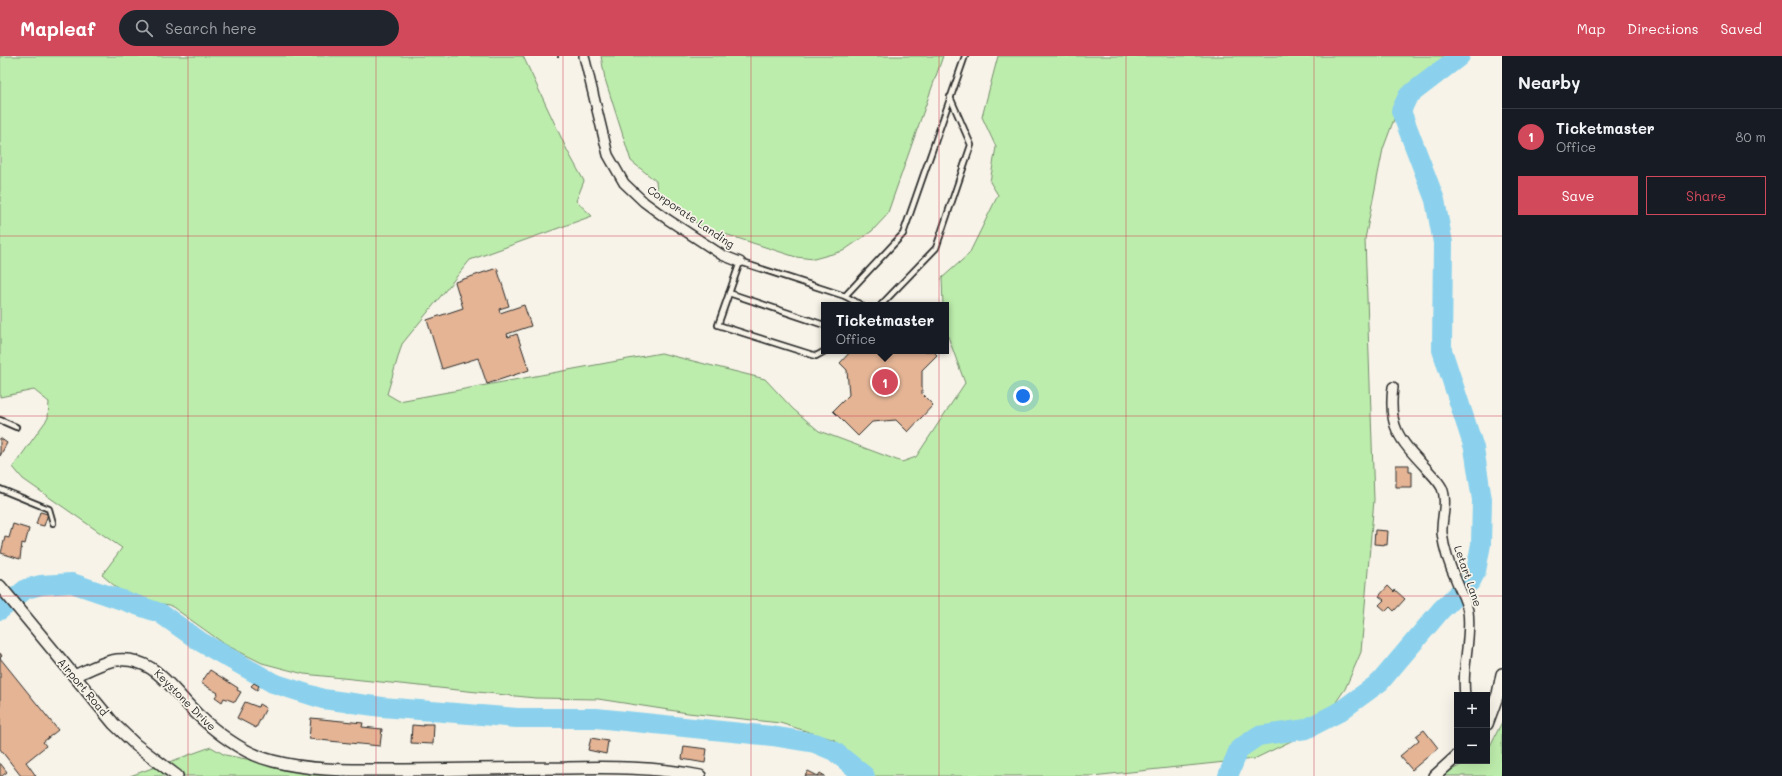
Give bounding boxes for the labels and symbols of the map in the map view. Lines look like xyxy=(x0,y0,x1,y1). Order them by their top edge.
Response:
street label: Corporate Landing xyxy=(645,182,738,251)
pin: 1 xyxy=(872,367,898,397)
your location xyxy=(1013,386,1033,406)
street label: Letart Lane xyxy=(1451,543,1486,609)
street label: Airport Road xyxy=(55,655,112,719)
street label: Keystone Drive xyxy=(151,666,220,734)

